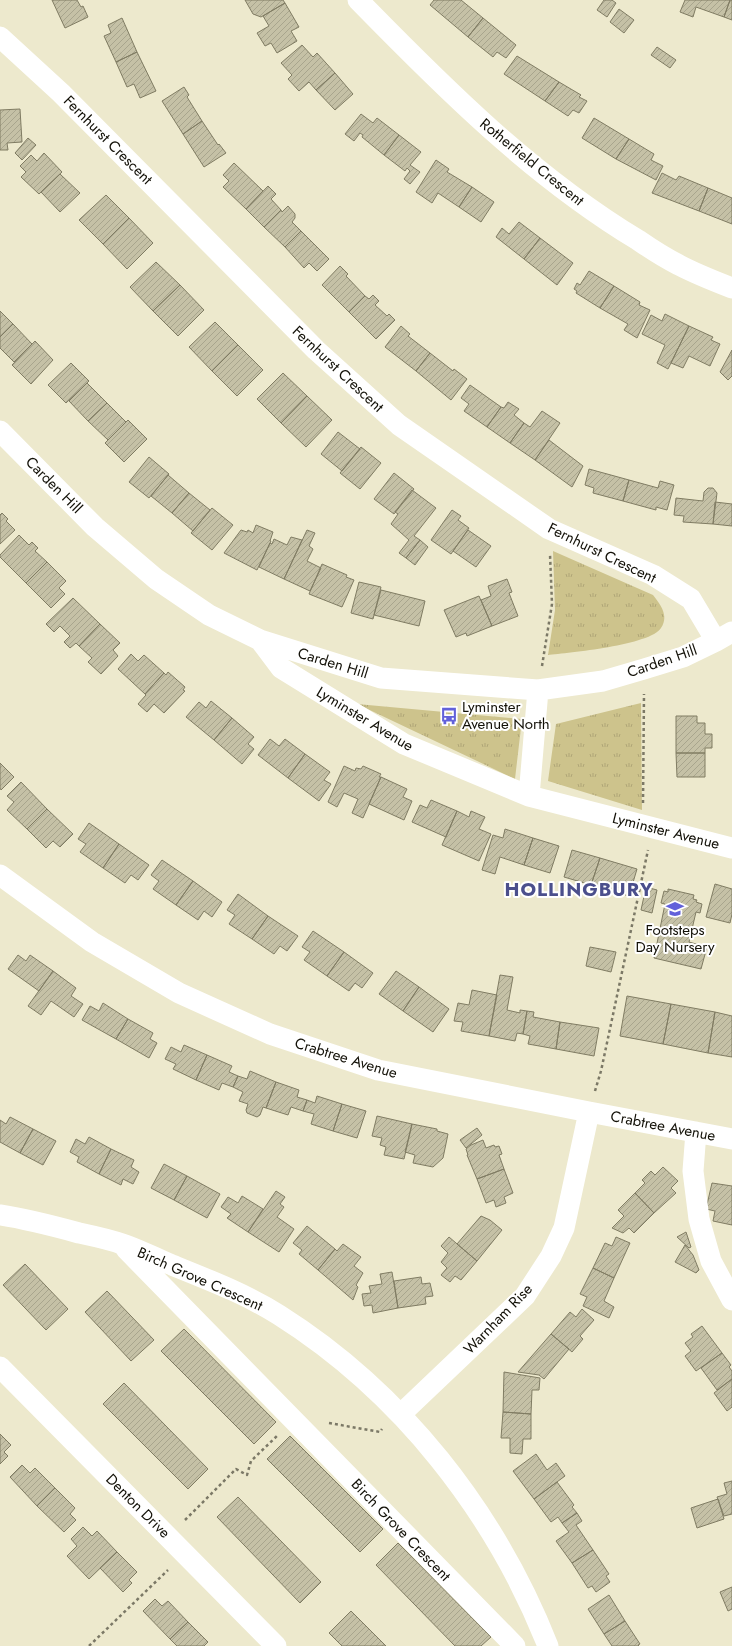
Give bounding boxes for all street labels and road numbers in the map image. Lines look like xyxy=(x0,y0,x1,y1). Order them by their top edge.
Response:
street label: Fernhurst Crescent xyxy=(58,90,158,190)
street label: Rotherfield Crescent xyxy=(475,113,589,211)
street label: Fernhurst Crescent xyxy=(287,321,389,418)
street label: Carden Hill xyxy=(20,451,88,519)
street label: Fernhurst Crescent xyxy=(544,517,660,589)
street label: Carden Hill xyxy=(624,639,700,683)
street label: Carden Hill xyxy=(295,642,371,684)
street label: Lyminster Avenue xyxy=(312,681,418,757)
street label: Lyminster Avenue xyxy=(610,807,722,855)
street label: Crabtree Avenue xyxy=(292,1032,400,1084)
street label: Crabtree Avenue xyxy=(609,1105,718,1147)
street label: Birch Grove Crescent xyxy=(134,1241,267,1317)
street label: Warnham Rise xyxy=(458,1278,538,1359)
street label: Denton Drive xyxy=(101,1469,175,1543)
street label: Birch Grove Crescent xyxy=(346,1474,456,1587)

